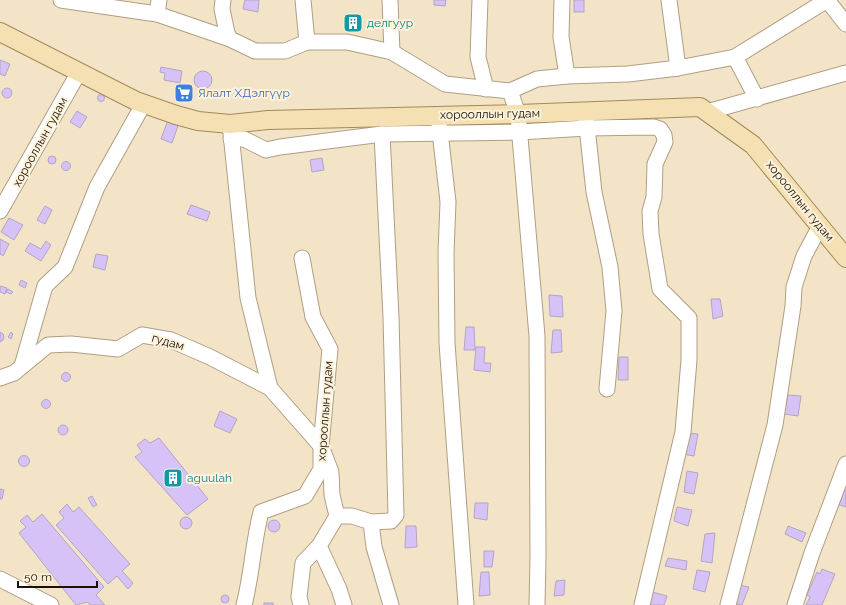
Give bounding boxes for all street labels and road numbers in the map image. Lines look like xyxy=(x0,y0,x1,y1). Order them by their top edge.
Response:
street label: хорооллын гудам xyxy=(10,95,70,189)
street label: хорооллын гудам xyxy=(440,106,540,122)
street label: хорооллын гудам xyxy=(763,158,837,244)
street label: гудам xyxy=(150,331,186,353)
street label: хорооллын гудам xyxy=(315,361,335,461)

